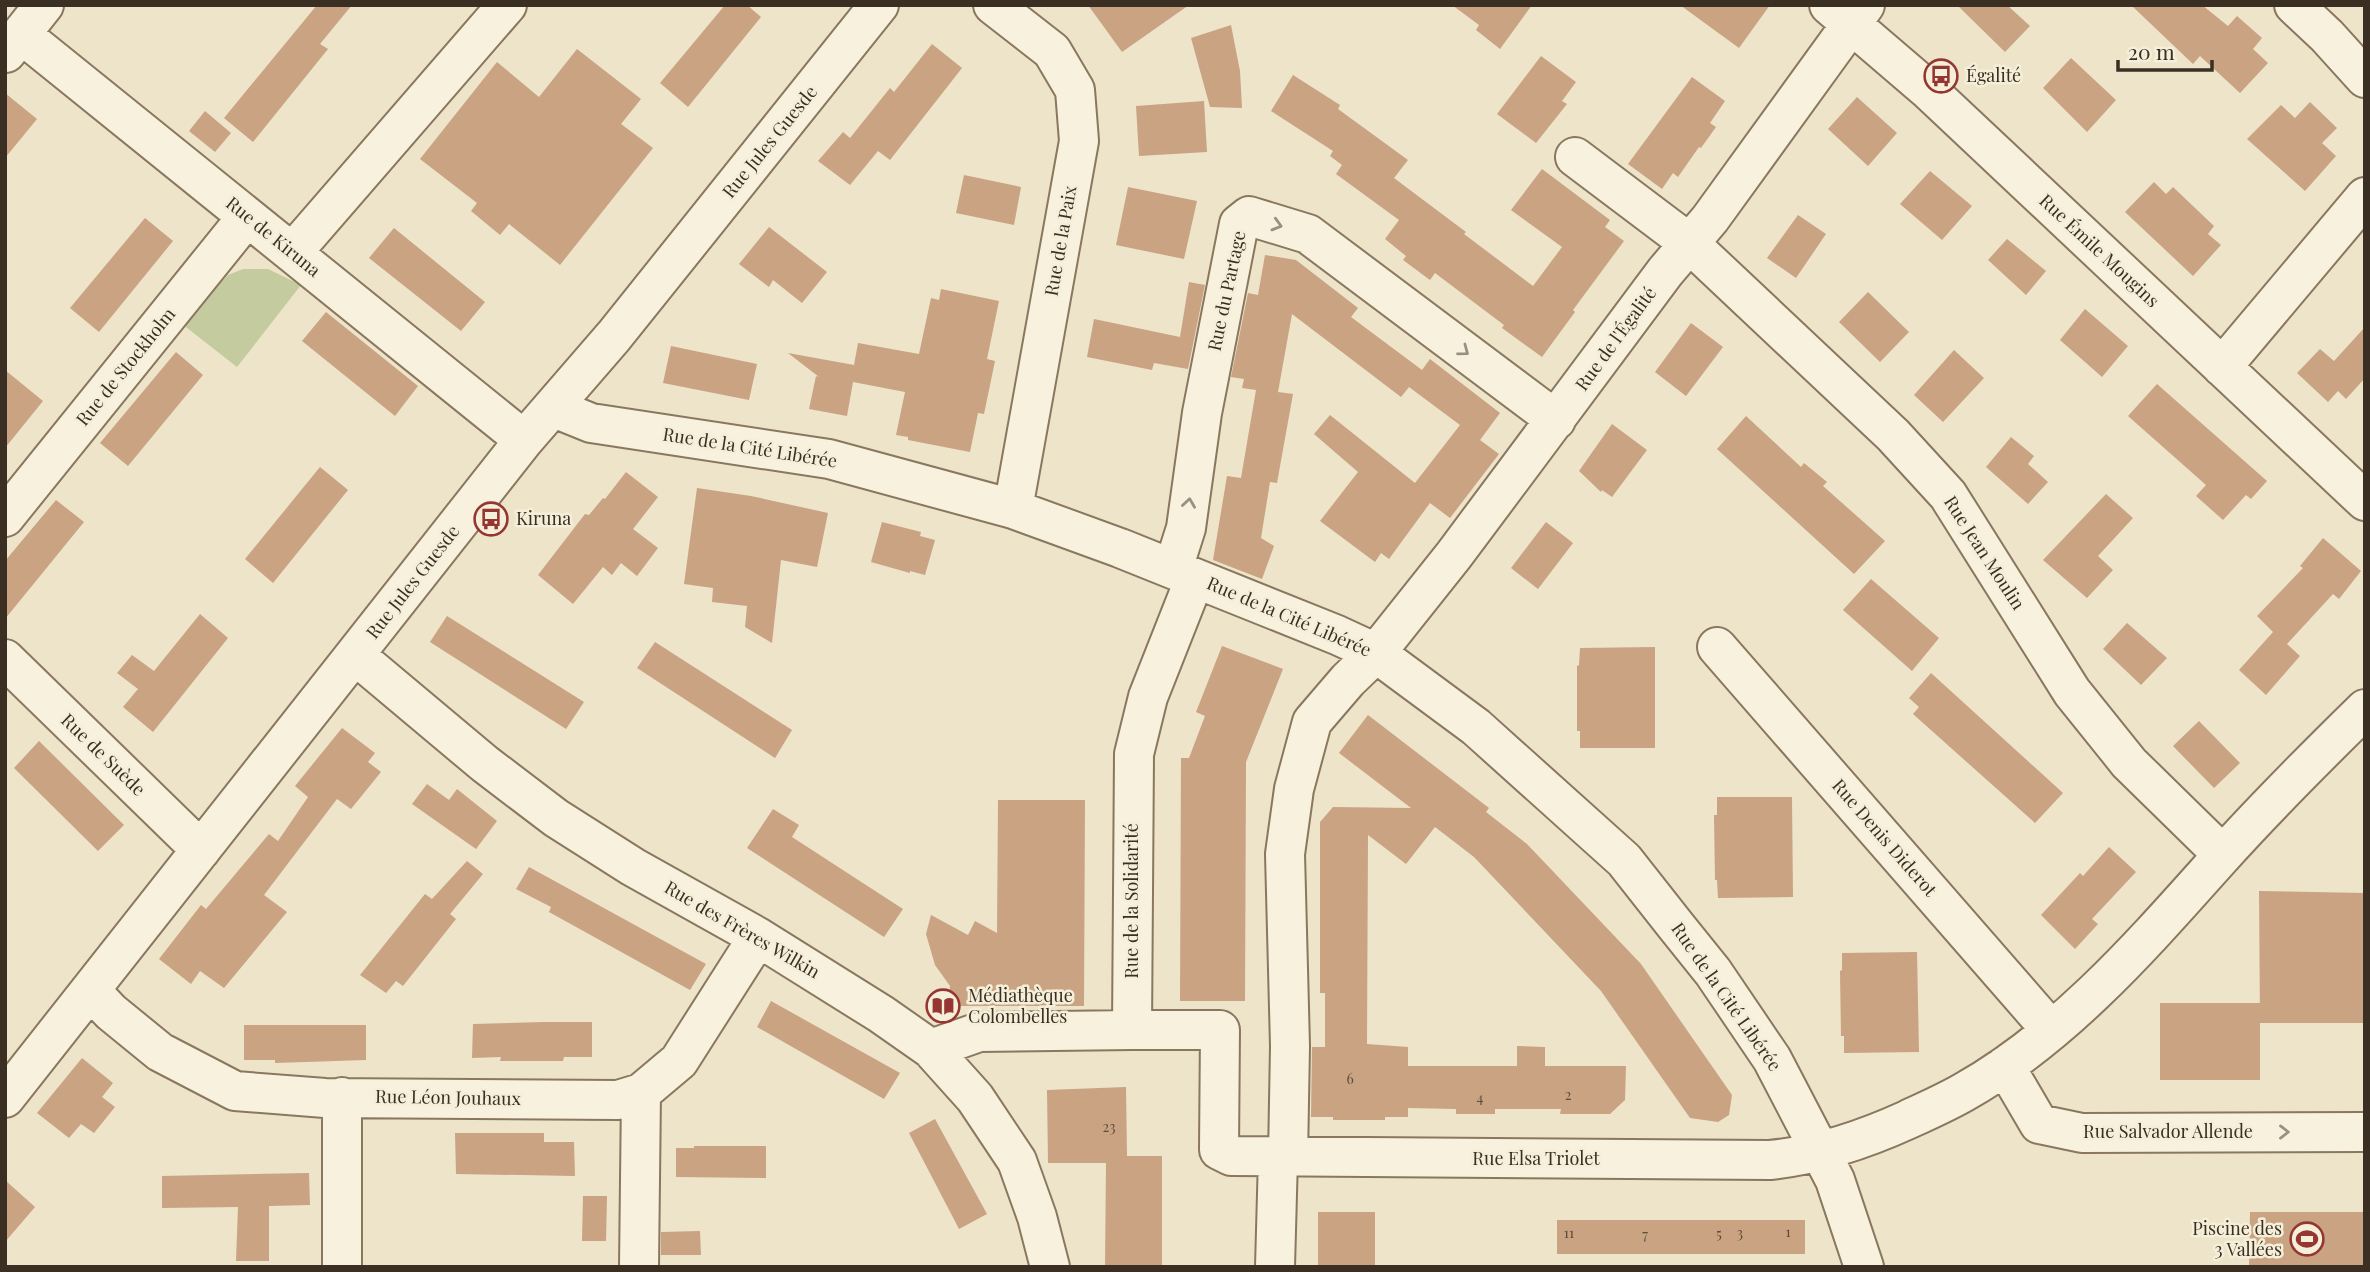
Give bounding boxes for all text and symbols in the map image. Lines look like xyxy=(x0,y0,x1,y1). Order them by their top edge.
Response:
scale bar xyxy=(2118,28,2212,72)
text: 20 m xyxy=(2128,37,2175,65)
bus stop icon: Égalité xyxy=(1922,57,1960,95)
place label: Égalité xyxy=(1966,63,2021,87)
street label: Rue Jules Guesde xyxy=(716,80,822,203)
street label: Rue de la Paix xyxy=(1039,183,1082,298)
street label: Rue Émile Mougins xyxy=(2035,188,2165,312)
street label: Rue de Kiruna xyxy=(221,191,326,282)
one-way arrow xyxy=(1271,216,1283,231)
street label: Rue du Partage xyxy=(1202,229,1250,353)
street label: Rue de l'Égalité xyxy=(1569,282,1661,395)
street label: Rue de Stockholm xyxy=(70,302,180,430)
one-way arrow xyxy=(1456,343,1469,355)
street label: Rue de la Cité Libérée xyxy=(661,421,839,473)
street label: Rue Jean Moulin xyxy=(1939,491,2031,614)
one-way arrow xyxy=(1182,497,1197,509)
bus stop icon: Kiruna xyxy=(472,500,510,538)
place label: Kiruna xyxy=(516,506,571,530)
street label: Rue Jules Guesde xyxy=(360,520,464,643)
street label: Rue de la Cité Libérée xyxy=(1204,571,1375,662)
street label: Rue de Suède xyxy=(56,708,151,801)
street label: Rue Denis Diderot xyxy=(1827,774,1943,902)
street label: Rue de la Solidarité xyxy=(1119,823,1143,979)
street label: Rue des Frères Wilkin xyxy=(660,875,825,984)
street label: Rue de la Cité Libérée xyxy=(1666,917,1787,1075)
place label: Médiathèque Colombelles xyxy=(968,983,1073,1028)
library icon: Médiathèque Colombelles xyxy=(924,987,962,1025)
house number: 6 xyxy=(1346,1069,1354,1088)
street label: Rue Léon Jouhaux xyxy=(375,1084,522,1110)
house number: 2 xyxy=(1565,1085,1572,1104)
house number: 4 xyxy=(1477,1088,1484,1107)
house number: 23 xyxy=(1102,1117,1116,1136)
street label: Rue Salvador Allende xyxy=(2083,1119,2253,1143)
one-way arrow xyxy=(2279,1124,2290,1140)
street label: Rue Elsa Triolet xyxy=(1472,1146,1600,1170)
place label: Piscine des 3 Vallées xyxy=(2192,1216,2282,1261)
sports icon: Piscine des 3 Vallées xyxy=(2288,1220,2326,1258)
house number: 1 xyxy=(1785,1222,1791,1241)
house number: 11 xyxy=(1564,1223,1574,1242)
house number: 3 xyxy=(1737,1223,1743,1242)
house number: 5 xyxy=(1716,1224,1722,1243)
house number: 7 xyxy=(1642,1225,1648,1244)

